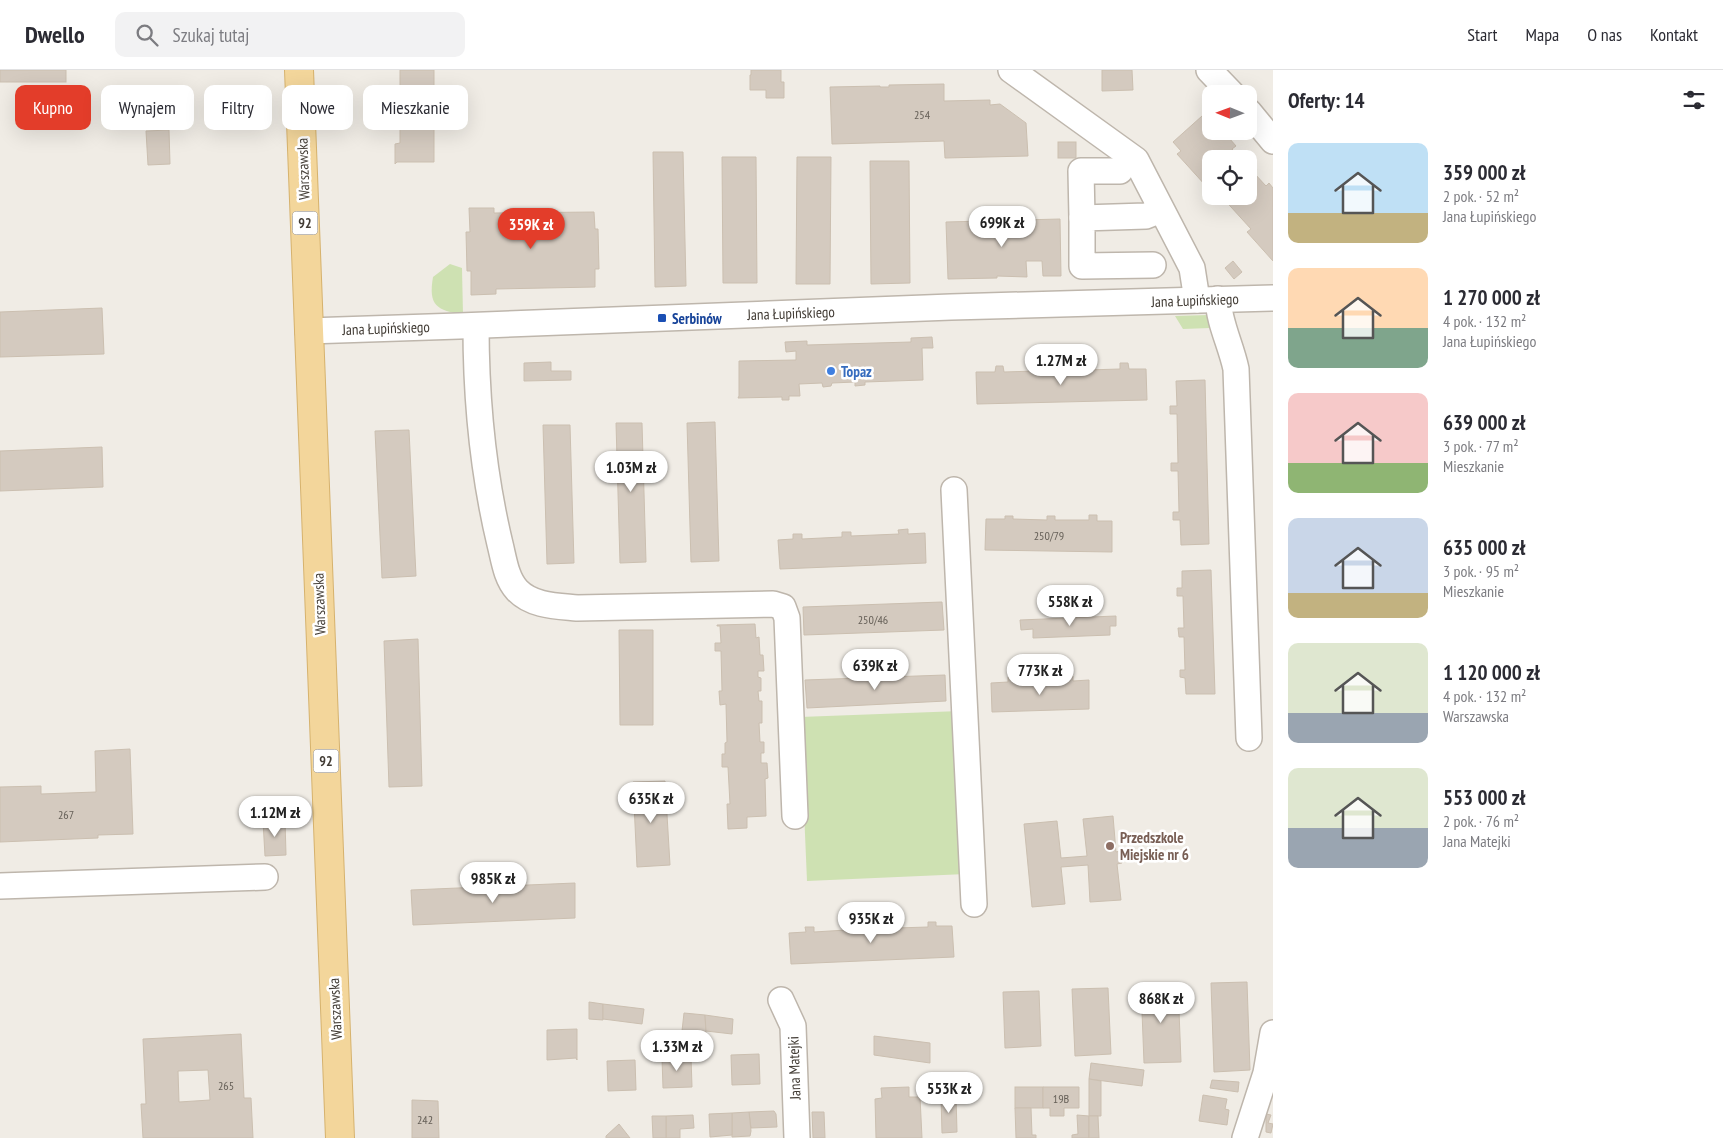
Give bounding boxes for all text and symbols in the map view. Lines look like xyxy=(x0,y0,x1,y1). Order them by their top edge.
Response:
search box xyxy=(115,12,465,57)
text: Dwello xyxy=(25,19,85,50)
icon: search xyxy=(133,21,161,49)
text: Szukaj tutaj xyxy=(173,23,249,47)
text: Start xyxy=(1467,23,1497,46)
text: Mapa xyxy=(1525,23,1559,46)
text: O nas xyxy=(1587,23,1622,46)
text: Kontakt xyxy=(1650,23,1698,46)
chip: Kupno xyxy=(15,85,91,130)
chip: Wynajem xyxy=(101,85,194,130)
chip: Filtry xyxy=(204,85,272,130)
chip: Nowe xyxy=(282,85,353,130)
chip: Mieszkanie xyxy=(363,85,468,130)
north arrow xyxy=(1202,85,1258,140)
map controls xyxy=(1202,85,1257,205)
icon: filters xyxy=(1680,86,1708,114)
text: Oferty: 14 xyxy=(1288,87,1365,114)
house number: 254 xyxy=(914,107,931,122)
street label: Warszawska xyxy=(292,138,314,200)
button: locate xyxy=(1202,150,1257,205)
text: 359 000 zł xyxy=(1443,159,1525,186)
icon: home xyxy=(1328,163,1388,223)
text: 2 pok. · 52 m² xyxy=(1443,186,1519,206)
pin: 699K zł xyxy=(956,206,1048,248)
text: Jana Łupińskiego xyxy=(1443,206,1536,226)
pin: 359K zł xyxy=(485,208,577,250)
road number: 92 xyxy=(292,212,318,234)
text: 699K zł xyxy=(980,212,1024,232)
text: 359K zł xyxy=(509,214,553,234)
text: 1 270 000 zł xyxy=(1443,284,1540,311)
icon: home xyxy=(1328,288,1388,348)
street label: Jana Łupińskiego xyxy=(1150,289,1239,311)
street label: Jana Łupińskiego xyxy=(746,302,835,324)
place label: Serbinów xyxy=(672,309,723,328)
text: 4 pok. · 132 m² xyxy=(1443,311,1526,331)
marker: Serbinów xyxy=(656,312,668,324)
street label: Jana Łupińskiego xyxy=(341,317,430,339)
text: Jana Łupińskiego xyxy=(1443,331,1536,351)
pin: 1.27M zł xyxy=(1009,344,1113,386)
text: 1.27M zł xyxy=(1036,350,1086,370)
place label: Topaz xyxy=(841,362,872,381)
marker: Topaz xyxy=(825,365,837,377)
text: 639 000 zł xyxy=(1443,409,1525,436)
icon: home xyxy=(1328,413,1388,473)
text: 3 pok. · 77 m² xyxy=(1443,436,1518,456)
pin: 1.03M zł xyxy=(579,450,683,493)
text: Mieszkanie xyxy=(1443,456,1504,476)
text: 1.03M zł xyxy=(606,457,656,477)
house number: 250/79 xyxy=(1034,528,1064,543)
text: 635 000 zł xyxy=(1443,534,1525,561)
icon: home xyxy=(1328,538,1388,598)
text: 3 pok. · 95 m² xyxy=(1443,561,1519,581)
street label: Warszawska xyxy=(308,573,330,635)
text: Mieszkanie xyxy=(1443,581,1504,601)
pin: 558K zł xyxy=(1024,584,1116,627)
text: 558K zł xyxy=(1048,591,1092,611)
house number: 250/46 xyxy=(858,612,888,627)
pin: 639K zł xyxy=(829,648,921,691)
pin: 773K zł xyxy=(994,654,1086,696)
text: 639K zł xyxy=(853,655,897,675)
text: 1 120 000 zł xyxy=(1443,659,1540,686)
text: 773K zł xyxy=(1018,660,1062,680)
icon: home xyxy=(1328,663,1388,723)
text: 4 pok. · 132 m² xyxy=(1443,686,1526,706)
text: Warszawska xyxy=(1443,706,1509,726)
road number: 92 xyxy=(314,749,338,772)
pin: 635K zł xyxy=(605,782,697,824)
text: 553 000 zł xyxy=(1443,784,1525,811)
text: 635K zł xyxy=(629,788,673,808)
icon: home xyxy=(1328,788,1388,848)
pin: 1.12M zł xyxy=(223,796,327,838)
text: 1.12M zł xyxy=(250,802,300,822)
house number: 267 xyxy=(58,807,74,822)
text: 2 pok. · 76 m² xyxy=(1443,811,1519,831)
place label: Przedszkole Miejskie nr 6 xyxy=(1120,828,1189,864)
text: Jana Matejki xyxy=(1443,831,1511,851)
marker: Przedszkole Miejskie nr 6 xyxy=(1104,840,1116,852)
pin: 985K zł xyxy=(447,862,539,904)
text: 985K zł xyxy=(471,868,515,888)
pin: 935K zł xyxy=(825,902,917,944)
text: 935K zł xyxy=(849,908,893,928)
street label: Warszawska xyxy=(324,978,346,1040)
pin: 868K zł xyxy=(1115,982,1207,1024)
text: 868K zł xyxy=(1139,988,1183,1008)
pin: 1.33M zł xyxy=(625,1030,729,1072)
text: 1.33M zł xyxy=(652,1036,702,1056)
street label: Jana Matejki xyxy=(783,1036,805,1101)
pin: 553K zł xyxy=(903,1072,995,1114)
house number: 265 xyxy=(218,1078,234,1093)
text: 553K zł xyxy=(927,1078,971,1098)
house number: 19B xyxy=(1053,1091,1070,1106)
house number: 242 xyxy=(417,1112,433,1127)

